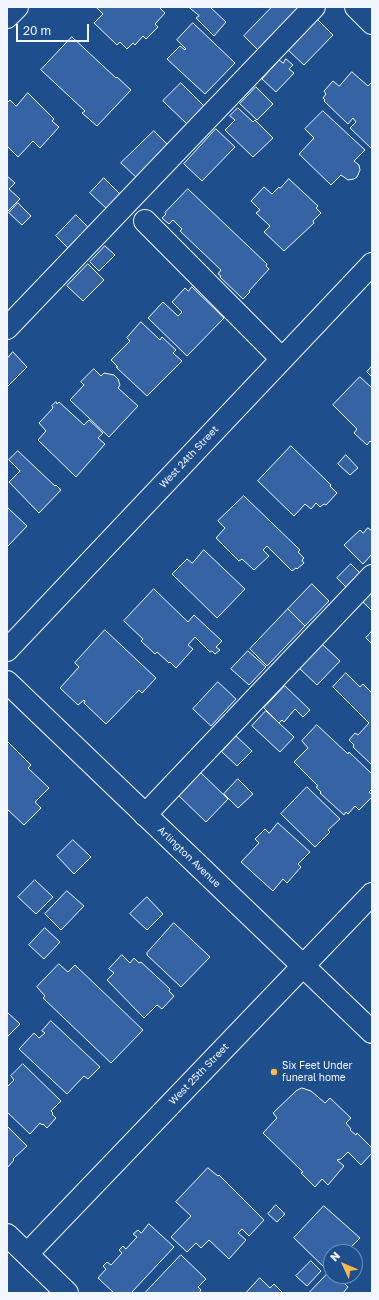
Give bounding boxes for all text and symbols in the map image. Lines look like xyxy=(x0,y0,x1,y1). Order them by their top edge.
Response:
scale bar xyxy=(18,16,91,42)
text: 20 m xyxy=(23,23,51,38)
street label: West 24th Street xyxy=(157,423,221,491)
street label: Arlington Avenue xyxy=(155,824,223,890)
street label: West 25th Street xyxy=(167,1041,231,1107)
place label: Six Feet Under funeral home xyxy=(282,1060,352,1084)
marker: Six Feet Under funeral home xyxy=(269,1067,279,1077)
north arrow xyxy=(323,1244,363,1284)
text: N xyxy=(327,1248,342,1264)

